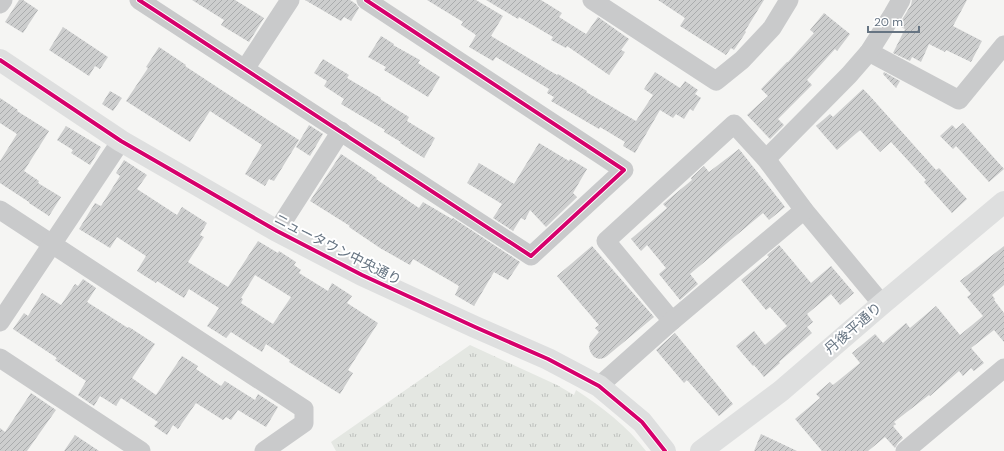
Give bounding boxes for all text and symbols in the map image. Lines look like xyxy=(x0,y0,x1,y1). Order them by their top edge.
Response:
scale bar xyxy=(868,8,919,34)
text: 20 m xyxy=(874,14,903,30)
street label: ニュータウン中央通り xyxy=(272,209,404,289)
street label: 丹後平通り xyxy=(821,298,885,358)

